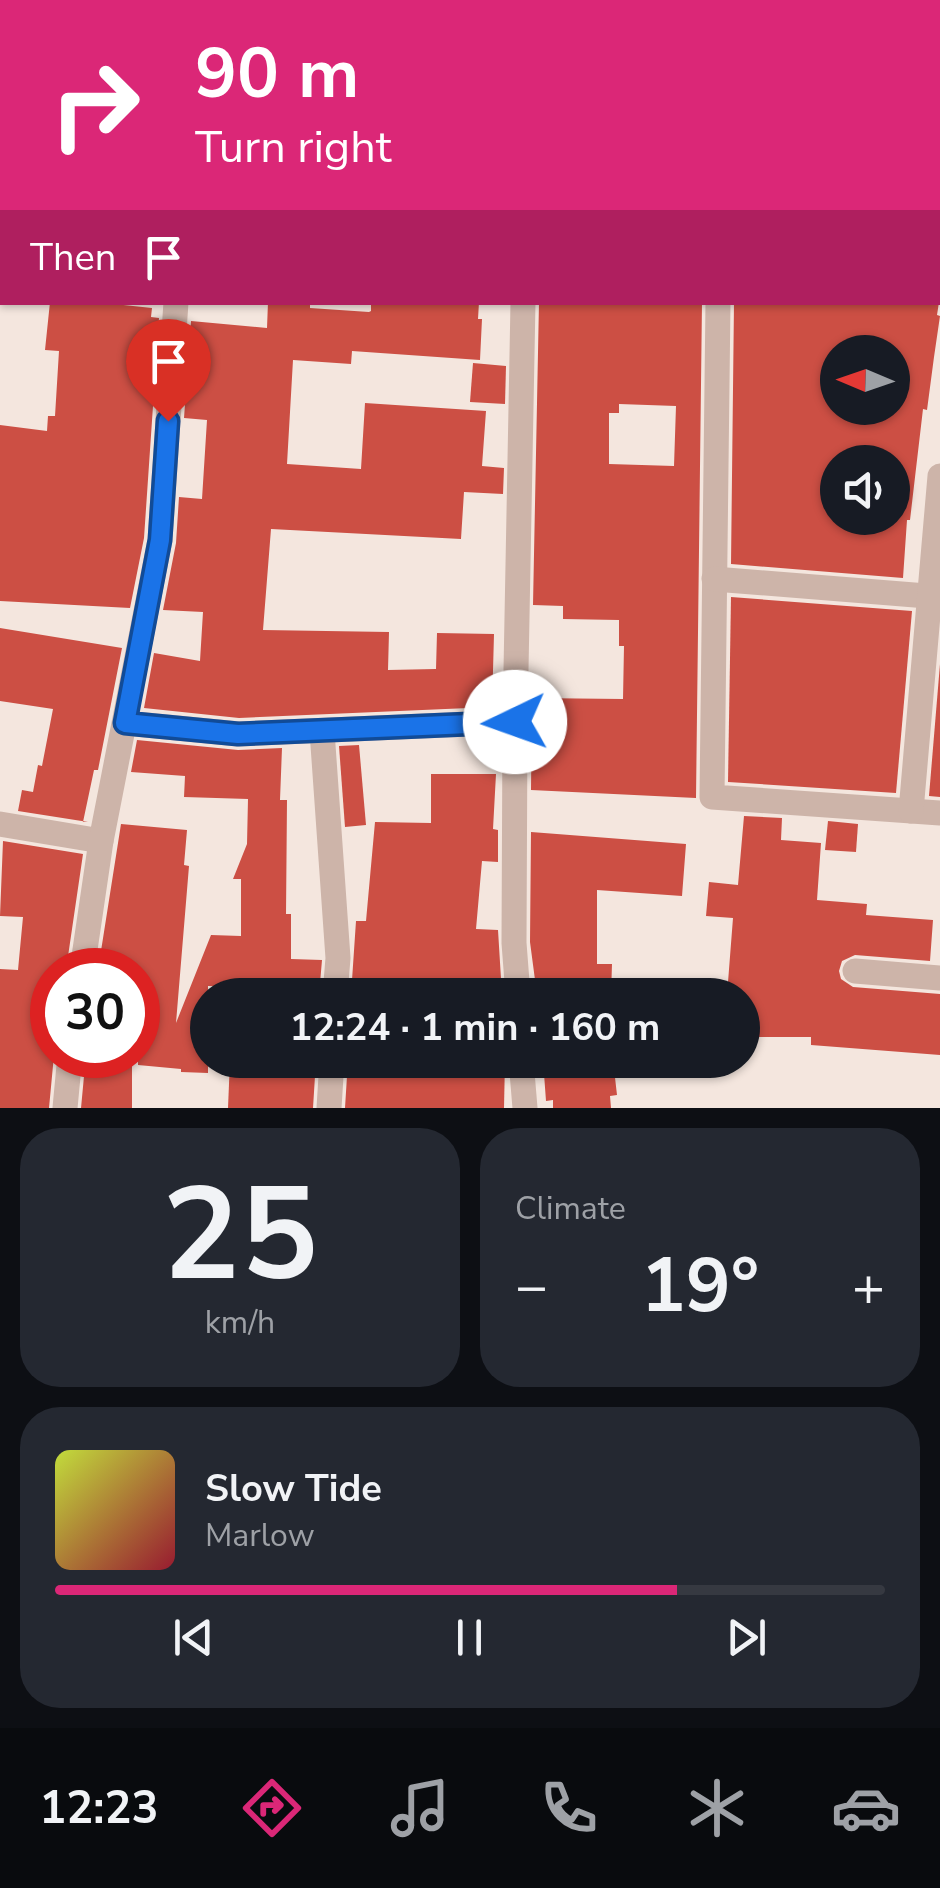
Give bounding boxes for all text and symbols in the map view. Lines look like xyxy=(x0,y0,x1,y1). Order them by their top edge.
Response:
text: 90 m xyxy=(195,26,359,122)
icon: right xyxy=(30,40,160,170)
text: Turn right xyxy=(195,117,392,178)
icon: arrive xyxy=(136,230,191,285)
text: Then xyxy=(30,232,116,283)
pin xyxy=(126,319,211,422)
icon: arrive xyxy=(141,334,196,389)
north arrow xyxy=(820,335,910,425)
map controls xyxy=(820,335,910,535)
button: sound xyxy=(820,445,910,535)
position arrow xyxy=(463,670,567,774)
speed limit sign: 30 xyxy=(30,948,160,1078)
text: 12:24 · 1 min · 160 m xyxy=(290,1002,660,1053)
text: 25 xyxy=(162,1147,318,1324)
text: Climate xyxy=(515,1187,626,1230)
text: 19° xyxy=(641,1235,759,1337)
text: − xyxy=(515,1249,548,1324)
text: + xyxy=(852,1249,885,1324)
text: km/h xyxy=(205,1301,275,1344)
text: Slow Tide xyxy=(205,1463,382,1514)
text: Marlow xyxy=(205,1514,315,1557)
icon: previous xyxy=(166,1610,221,1665)
icon: pause xyxy=(442,1610,497,1665)
icon: next xyxy=(719,1610,774,1665)
icon: directions xyxy=(237,1773,307,1843)
icon: music xyxy=(385,1773,455,1843)
icon: phone xyxy=(534,1773,604,1843)
icon: climate xyxy=(682,1773,752,1843)
icon: car xyxy=(831,1773,901,1843)
text: 12:23 xyxy=(39,1778,158,1839)

